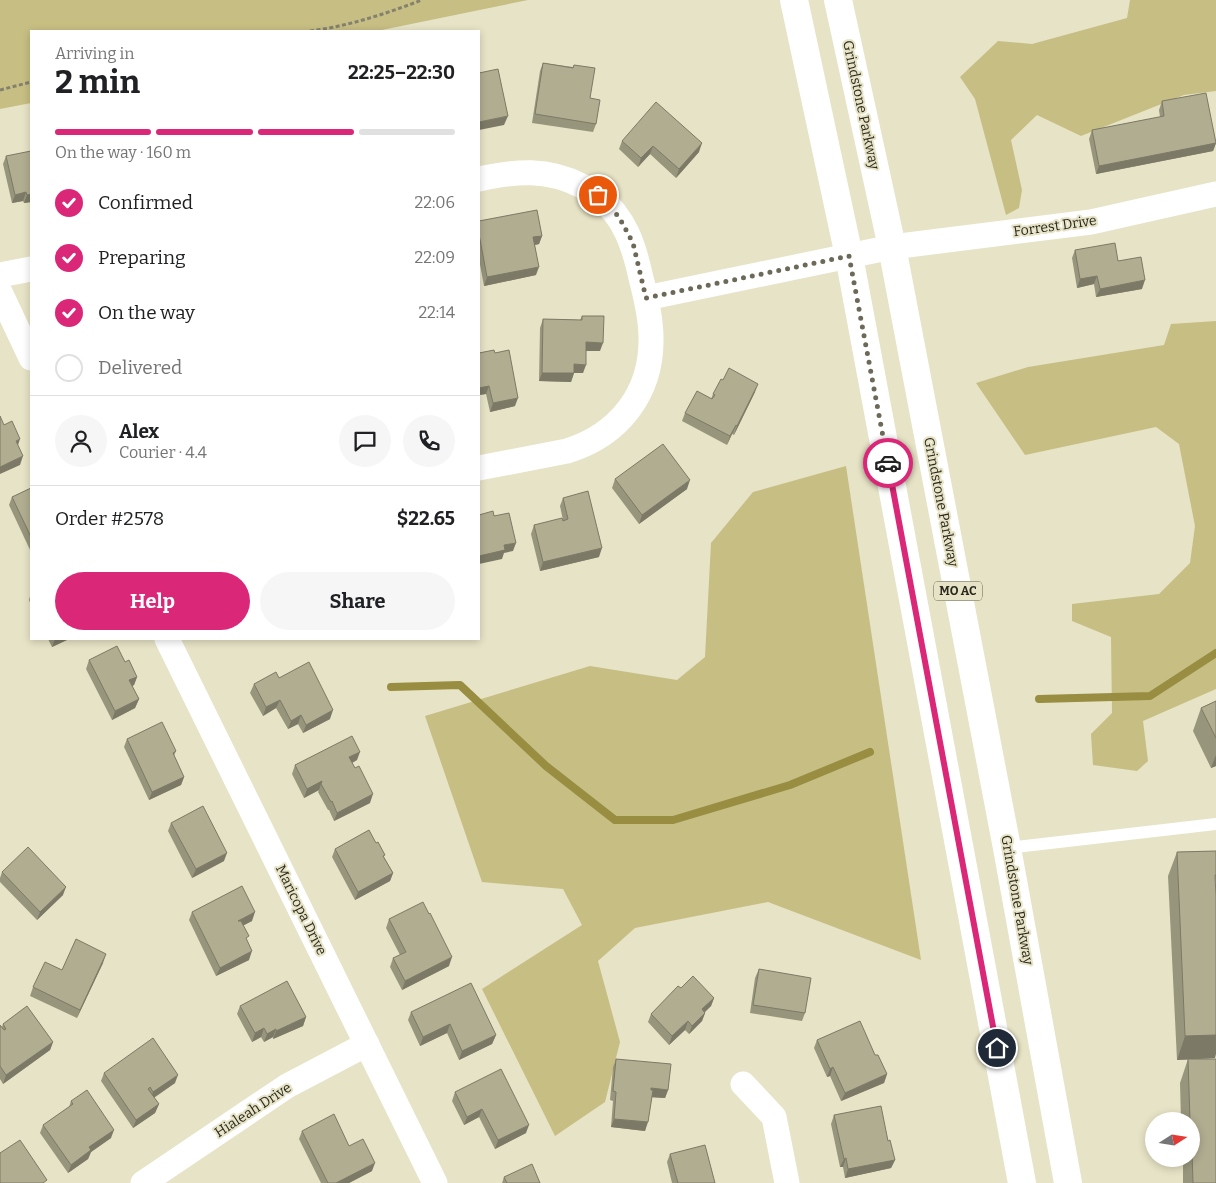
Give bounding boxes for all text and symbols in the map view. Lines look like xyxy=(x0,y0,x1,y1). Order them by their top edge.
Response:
street label: Grindstone Parkway xyxy=(839,39,883,172)
text: Arriving in xyxy=(55,44,134,63)
text: 22:25–22:30 xyxy=(348,61,455,84)
text: 2 min xyxy=(55,63,140,101)
text: On the way · 160 m xyxy=(55,143,191,162)
pin xyxy=(577,174,619,216)
icon: bag xyxy=(584,181,612,209)
icon: check xyxy=(55,189,83,217)
text: Confirmed xyxy=(98,191,193,214)
text: 22:06 xyxy=(415,193,455,212)
street label: Forrest Drive xyxy=(1012,212,1098,240)
icon: check xyxy=(55,244,83,272)
text: Preparing xyxy=(98,246,186,269)
text: 22:09 xyxy=(415,248,455,267)
icon: check xyxy=(55,299,83,327)
text: On the way xyxy=(98,301,195,324)
text: 22:14 xyxy=(418,303,455,322)
text: Delivered xyxy=(98,356,182,379)
button: person xyxy=(55,415,107,467)
button: chat xyxy=(339,415,391,467)
button: phone xyxy=(403,415,455,467)
text: Alex xyxy=(119,420,159,443)
street label: Grindstone Parkway xyxy=(920,436,962,569)
courier xyxy=(863,438,913,488)
text: Courier · 4.4 xyxy=(119,443,207,462)
icon: car xyxy=(874,449,902,477)
text: Order #2578 xyxy=(55,507,164,530)
text: $22.65 xyxy=(397,507,455,530)
button: Help xyxy=(55,572,250,630)
button: Share xyxy=(260,572,455,630)
road number: MO AC xyxy=(934,582,982,600)
street label: Grindstone Parkway xyxy=(997,834,1037,967)
street label: Maricopa Drive xyxy=(272,862,330,958)
pin xyxy=(976,1027,1018,1069)
icon: home xyxy=(983,1034,1011,1062)
street label: Hialeah Drive xyxy=(211,1079,295,1141)
north arrow xyxy=(1145,1112,1200,1168)
map controls xyxy=(1145,1112,1200,1167)

